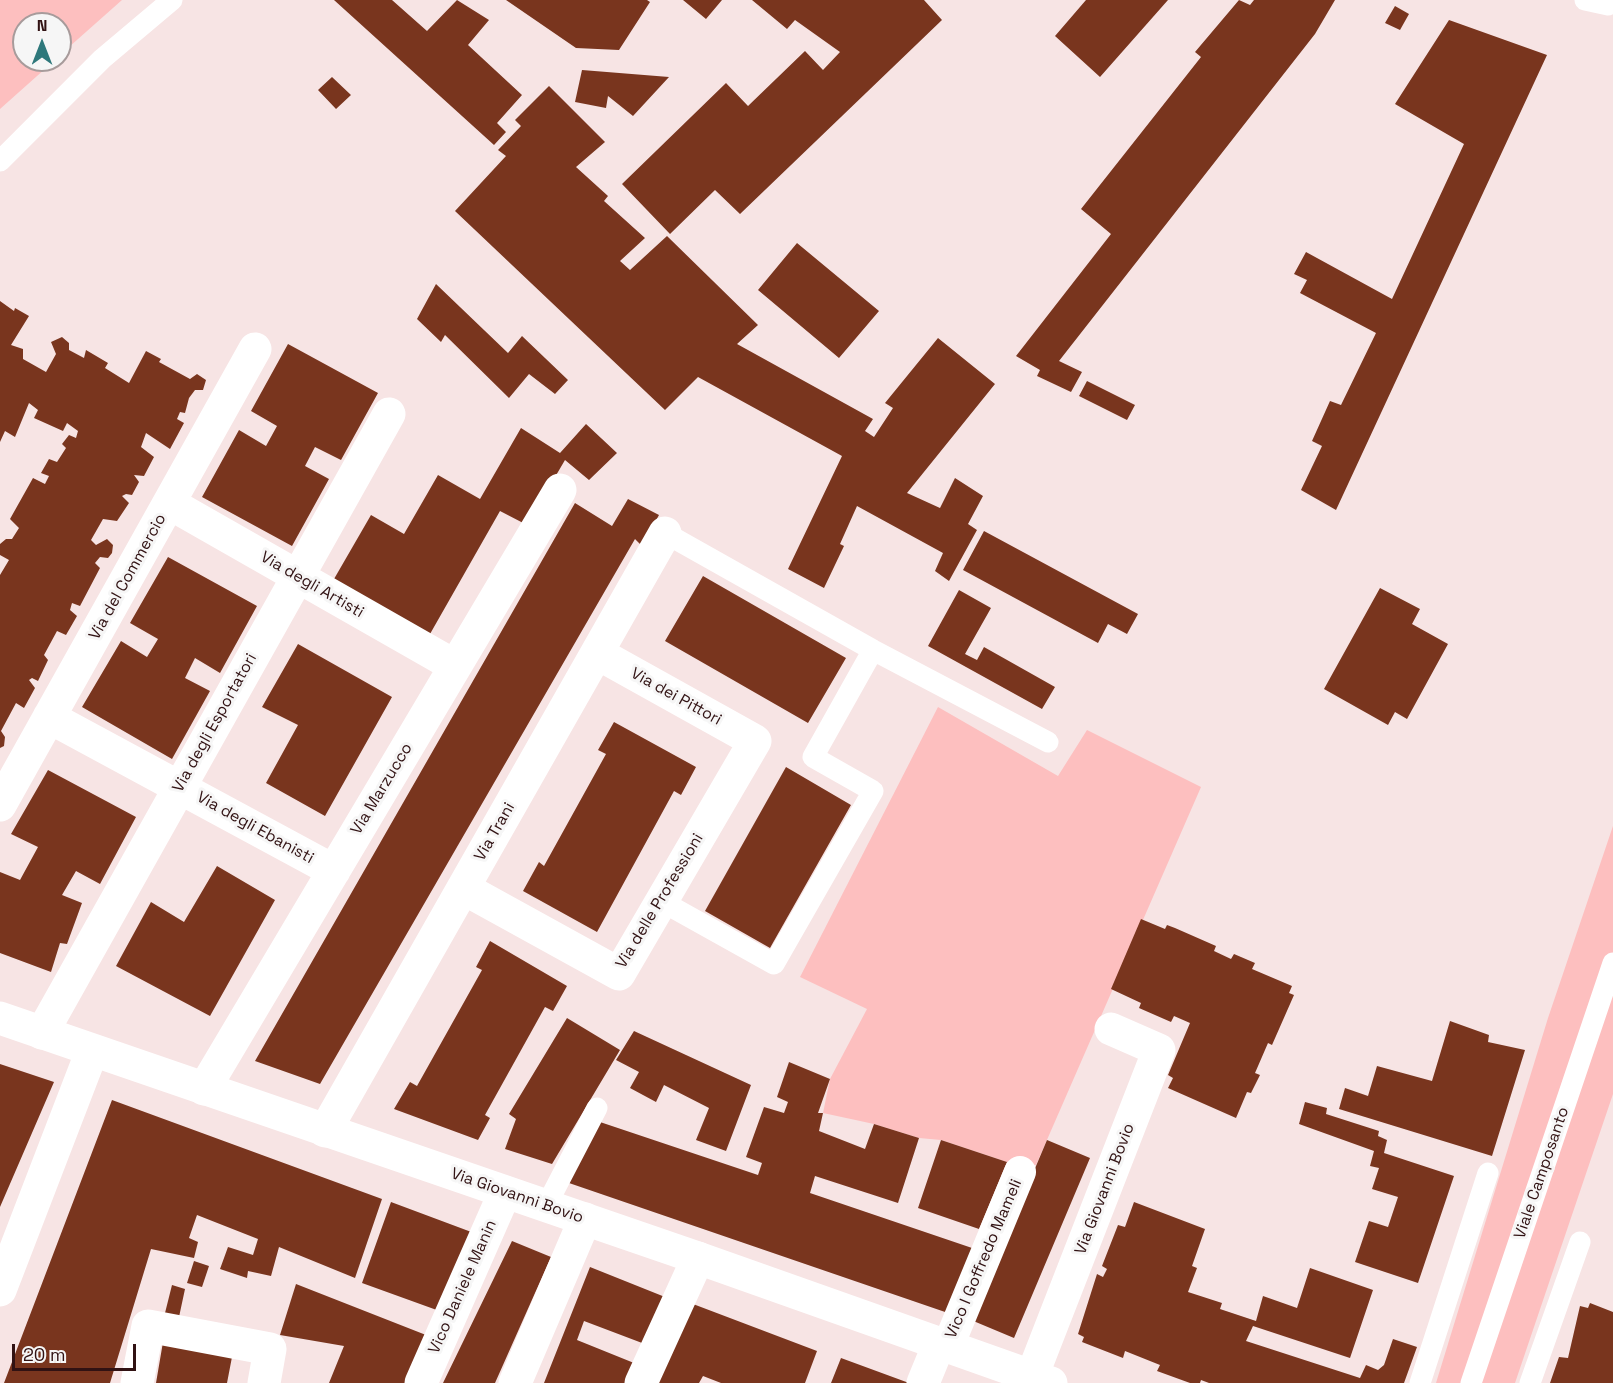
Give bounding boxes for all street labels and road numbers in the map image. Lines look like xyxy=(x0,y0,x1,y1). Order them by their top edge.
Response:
street label: Via del Commercio xyxy=(85,511,171,643)
street label: Via degli Artisti xyxy=(257,548,367,622)
street label: Via degli Esportatori xyxy=(169,650,261,796)
street label: Via dei Pittori xyxy=(627,664,725,730)
street label: Via Marzucco xyxy=(347,740,417,838)
street label: Via degli Ebanisti xyxy=(193,788,317,868)
street label: Via Trani xyxy=(471,799,519,865)
street label: Via delle Professioni xyxy=(612,830,708,972)
street label: Viale Camposanto xyxy=(1510,1105,1574,1241)
street label: Via Giovanni Bovio xyxy=(1071,1121,1139,1257)
street label: Via Giovanni Bovio xyxy=(448,1164,586,1228)
street label: Vico I Goffredo Mameli xyxy=(942,1176,1026,1342)
street label: Vico Daniele Manin xyxy=(425,1217,501,1357)

